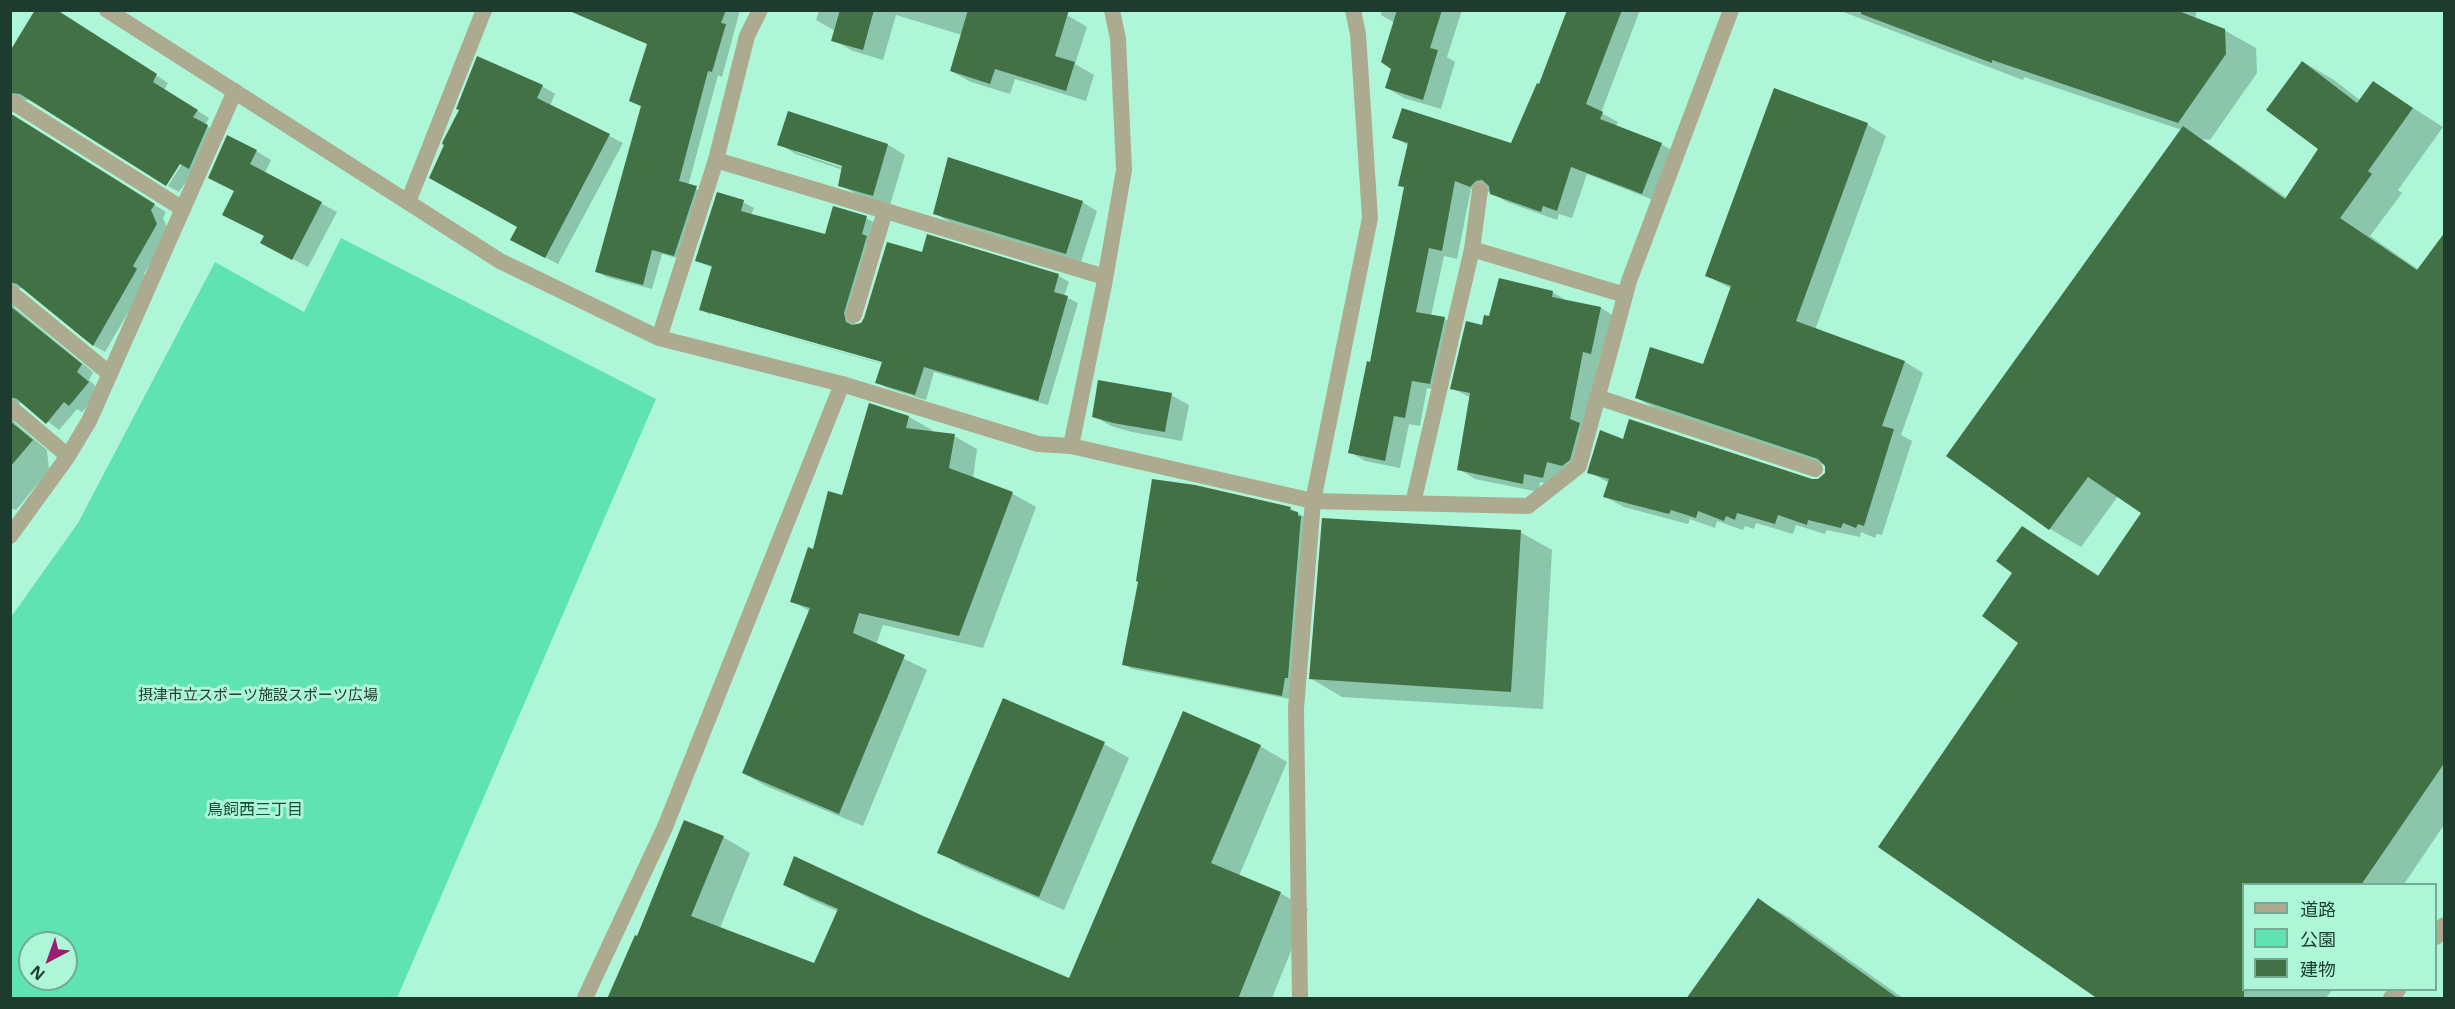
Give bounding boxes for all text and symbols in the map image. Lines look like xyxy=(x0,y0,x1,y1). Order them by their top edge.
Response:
park label: 摂津市立スポーツ施設スポーツ広場 xyxy=(138,687,378,705)
district label: 鳥飼西三丁目 xyxy=(207,800,303,820)
legend xyxy=(2242,883,2437,991)
text: 道路 xyxy=(2300,897,2336,921)
text: 公園 xyxy=(2300,927,2336,951)
north arrow xyxy=(18,931,78,991)
text: 建物 xyxy=(2300,957,2336,981)
text: N xyxy=(25,961,50,986)

